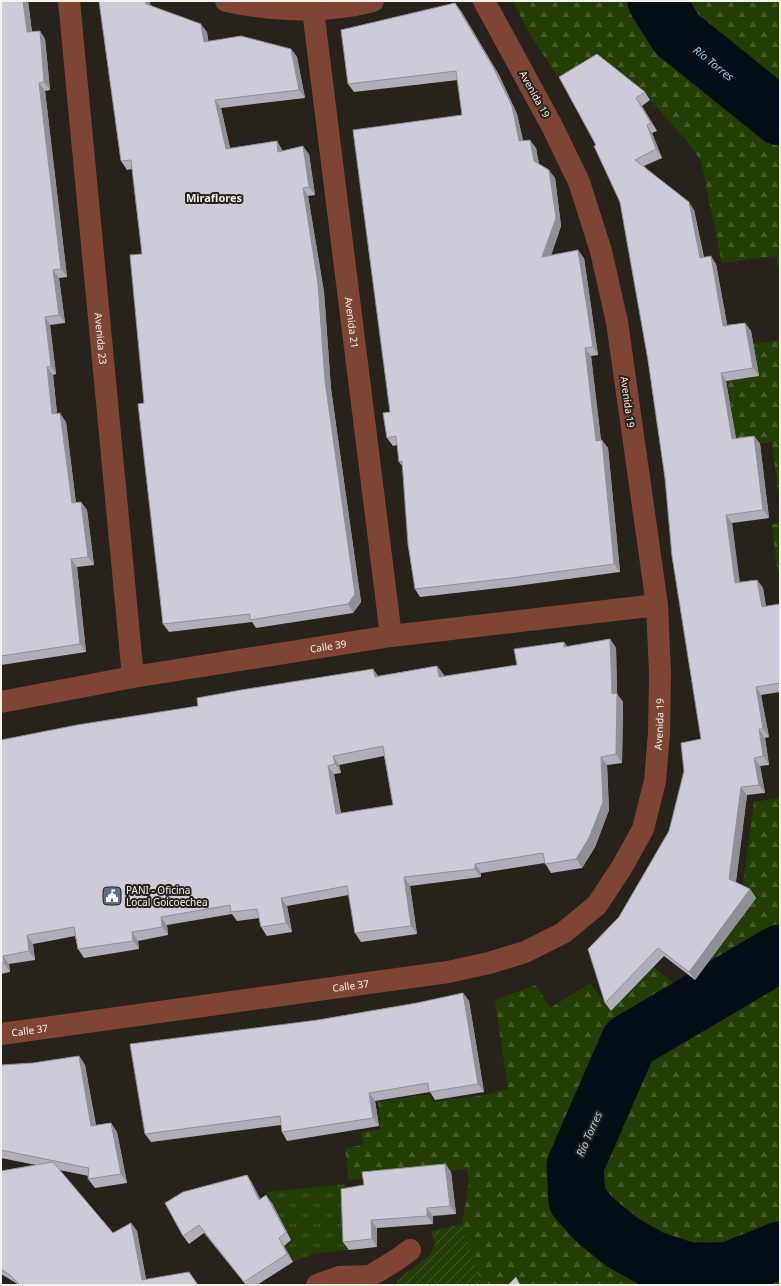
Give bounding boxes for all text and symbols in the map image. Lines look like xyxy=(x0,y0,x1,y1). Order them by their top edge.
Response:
water label: Río Torres xyxy=(690,42,737,84)
street label: Avenida 19 xyxy=(516,68,554,120)
district label: Miraflores xyxy=(186,190,243,205)
street label: Avenida 21 xyxy=(342,296,362,349)
street label: Avenida 23 xyxy=(92,312,110,365)
street label: Avenida 19 xyxy=(617,375,639,429)
street label: Calle 39 xyxy=(309,636,348,656)
street label: Avenida 19 xyxy=(651,698,667,750)
place label: PANI - Oficina Local Goicoechea xyxy=(126,883,208,909)
public building icon: PANI - Oficina Local Goicoechea xyxy=(101,885,123,907)
street label: Calle 37 xyxy=(331,976,370,995)
street label: Calle 37 xyxy=(11,1021,49,1039)
water label: Río Torres xyxy=(572,1109,605,1159)

